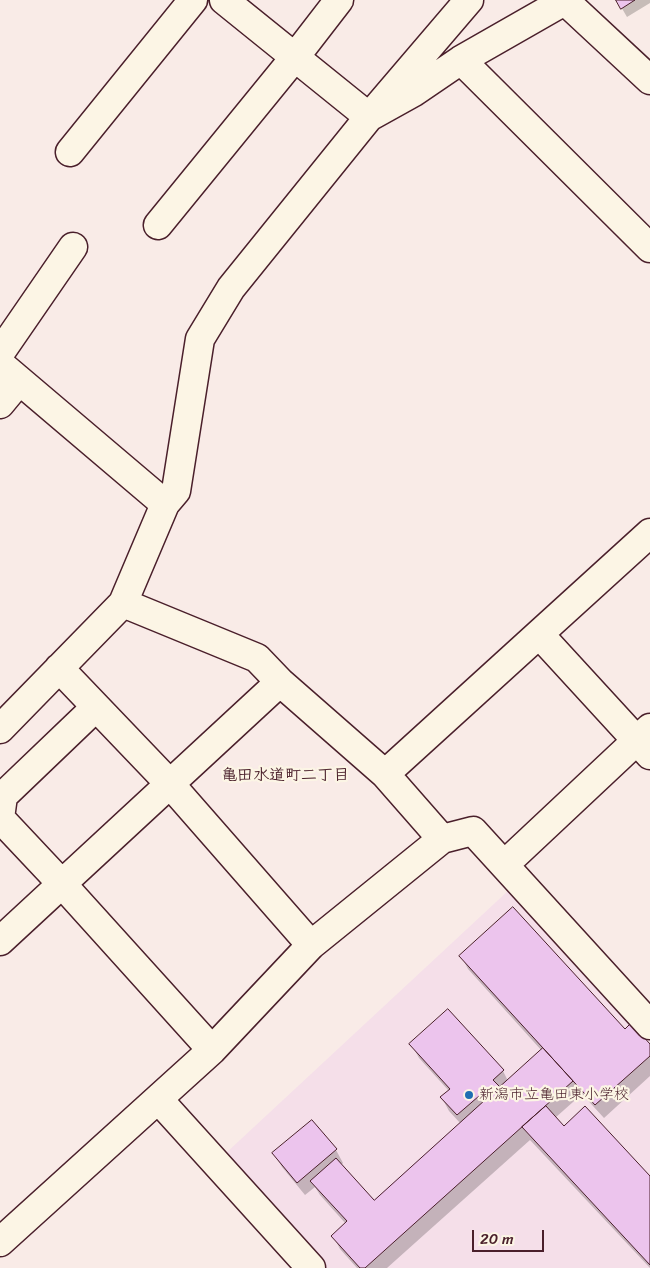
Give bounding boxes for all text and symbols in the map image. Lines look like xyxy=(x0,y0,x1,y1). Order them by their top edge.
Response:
district label: 亀田水道町二丁目 xyxy=(221,766,349,786)
place label: 新潟市立亀田東小学校 xyxy=(479,1086,629,1104)
marker: 新潟市立亀田東小学校 xyxy=(463,1089,475,1101)
scale bar xyxy=(475,1220,548,1252)
text: 20 m xyxy=(480,1226,514,1252)

